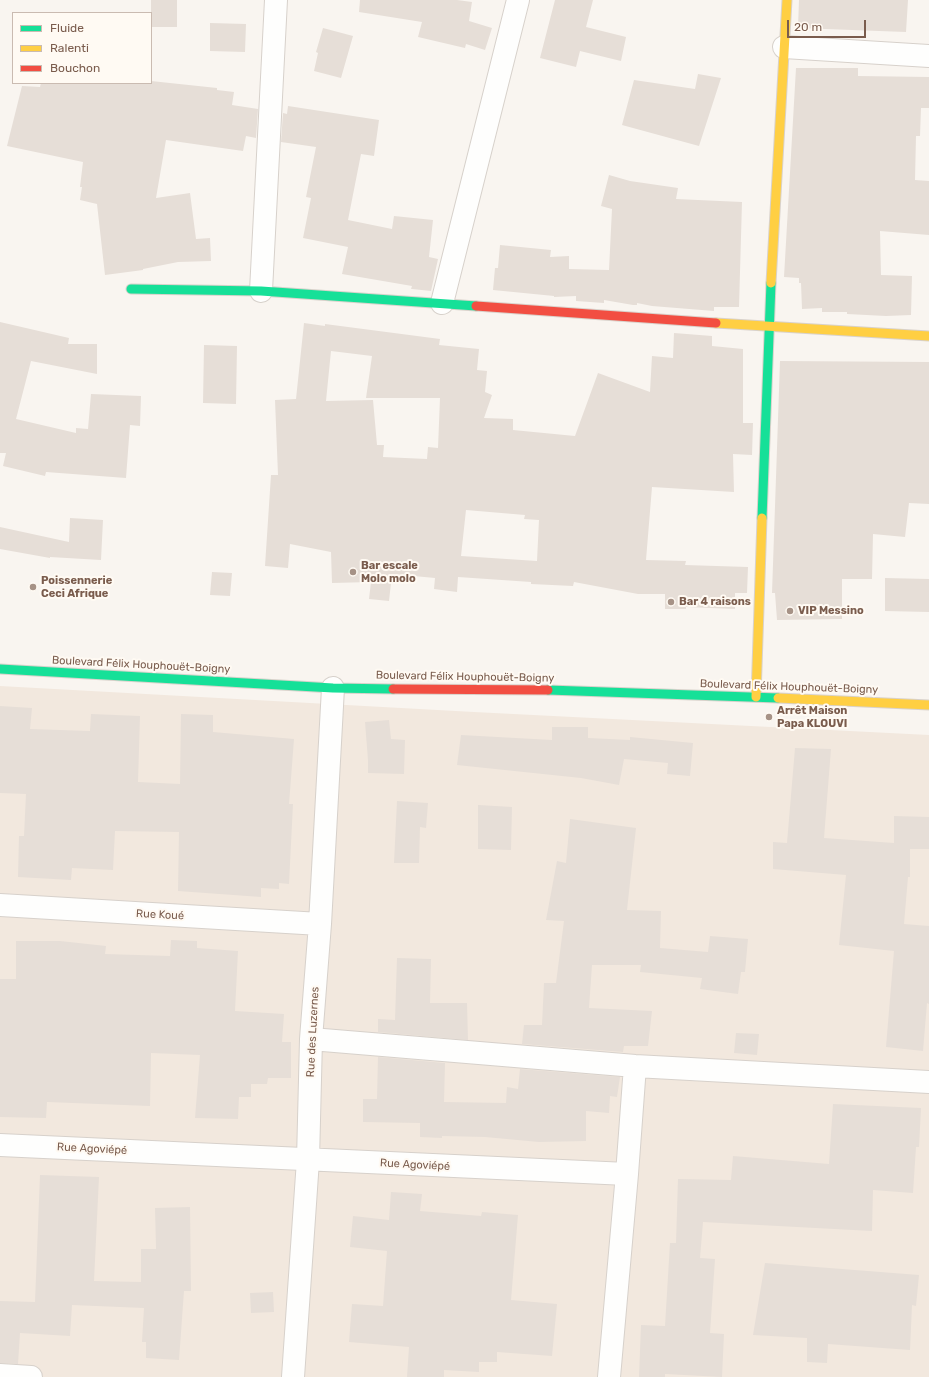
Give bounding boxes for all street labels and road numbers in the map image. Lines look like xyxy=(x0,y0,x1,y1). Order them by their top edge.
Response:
street label: Boulevard Félix Houphouët-Boigny xyxy=(51,654,231,676)
street label: Boulevard Félix Houphouët-Boigny xyxy=(376,669,554,685)
street label: Boulevard Félix Houphouët-Boigny xyxy=(700,677,878,697)
street label: Rue Koué xyxy=(136,907,184,923)
street label: Rue des Luzernes xyxy=(304,986,322,1078)
street label: Rue Agoviépé xyxy=(57,1141,127,1157)
street label: Rue Agoviépé xyxy=(380,1157,450,1173)

